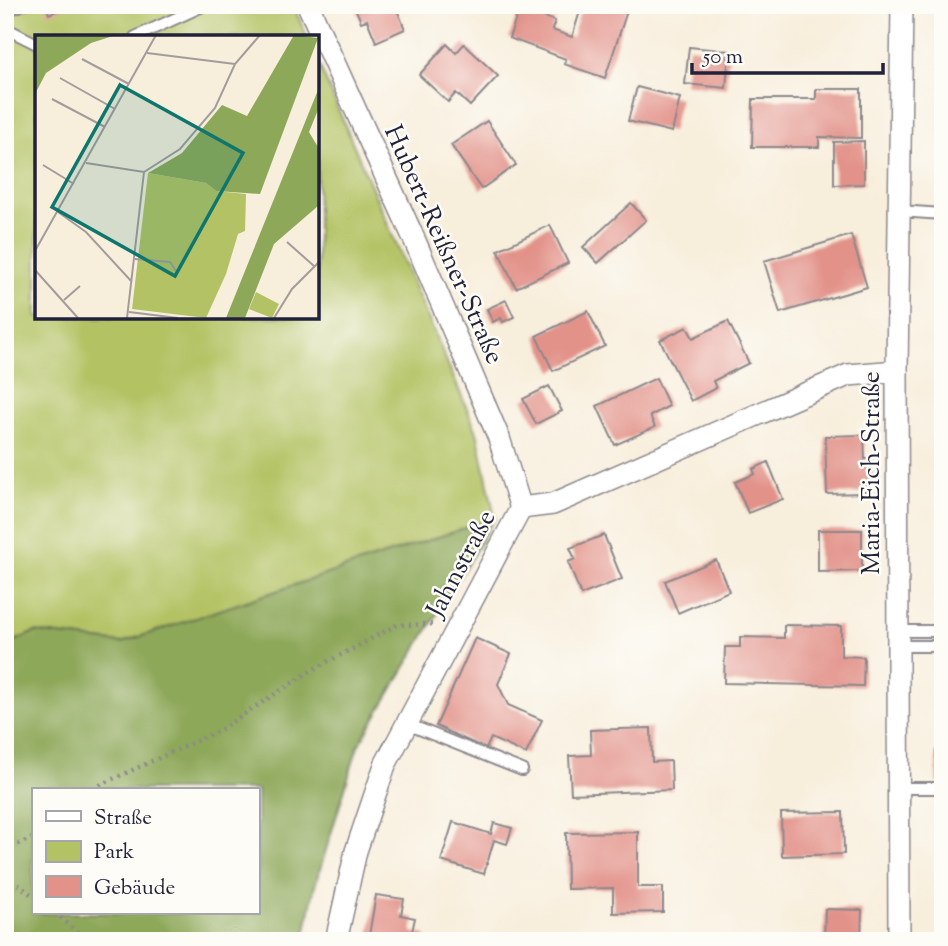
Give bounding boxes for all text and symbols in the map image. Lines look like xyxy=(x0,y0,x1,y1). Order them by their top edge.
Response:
scale bar xyxy=(692,32,883,76)
inset map xyxy=(35,35,318,318)
text: 50 m xyxy=(702,43,743,73)
street label: Hubert-Reißner-Straße xyxy=(373,120,512,370)
street label: Maria-Eich-Straße xyxy=(854,371,891,575)
street label: Jahnstraße xyxy=(418,504,506,626)
legend xyxy=(32,788,259,914)
text: Straße xyxy=(94,804,152,834)
text: Park xyxy=(94,838,135,868)
text: Gebäude xyxy=(94,874,175,904)

